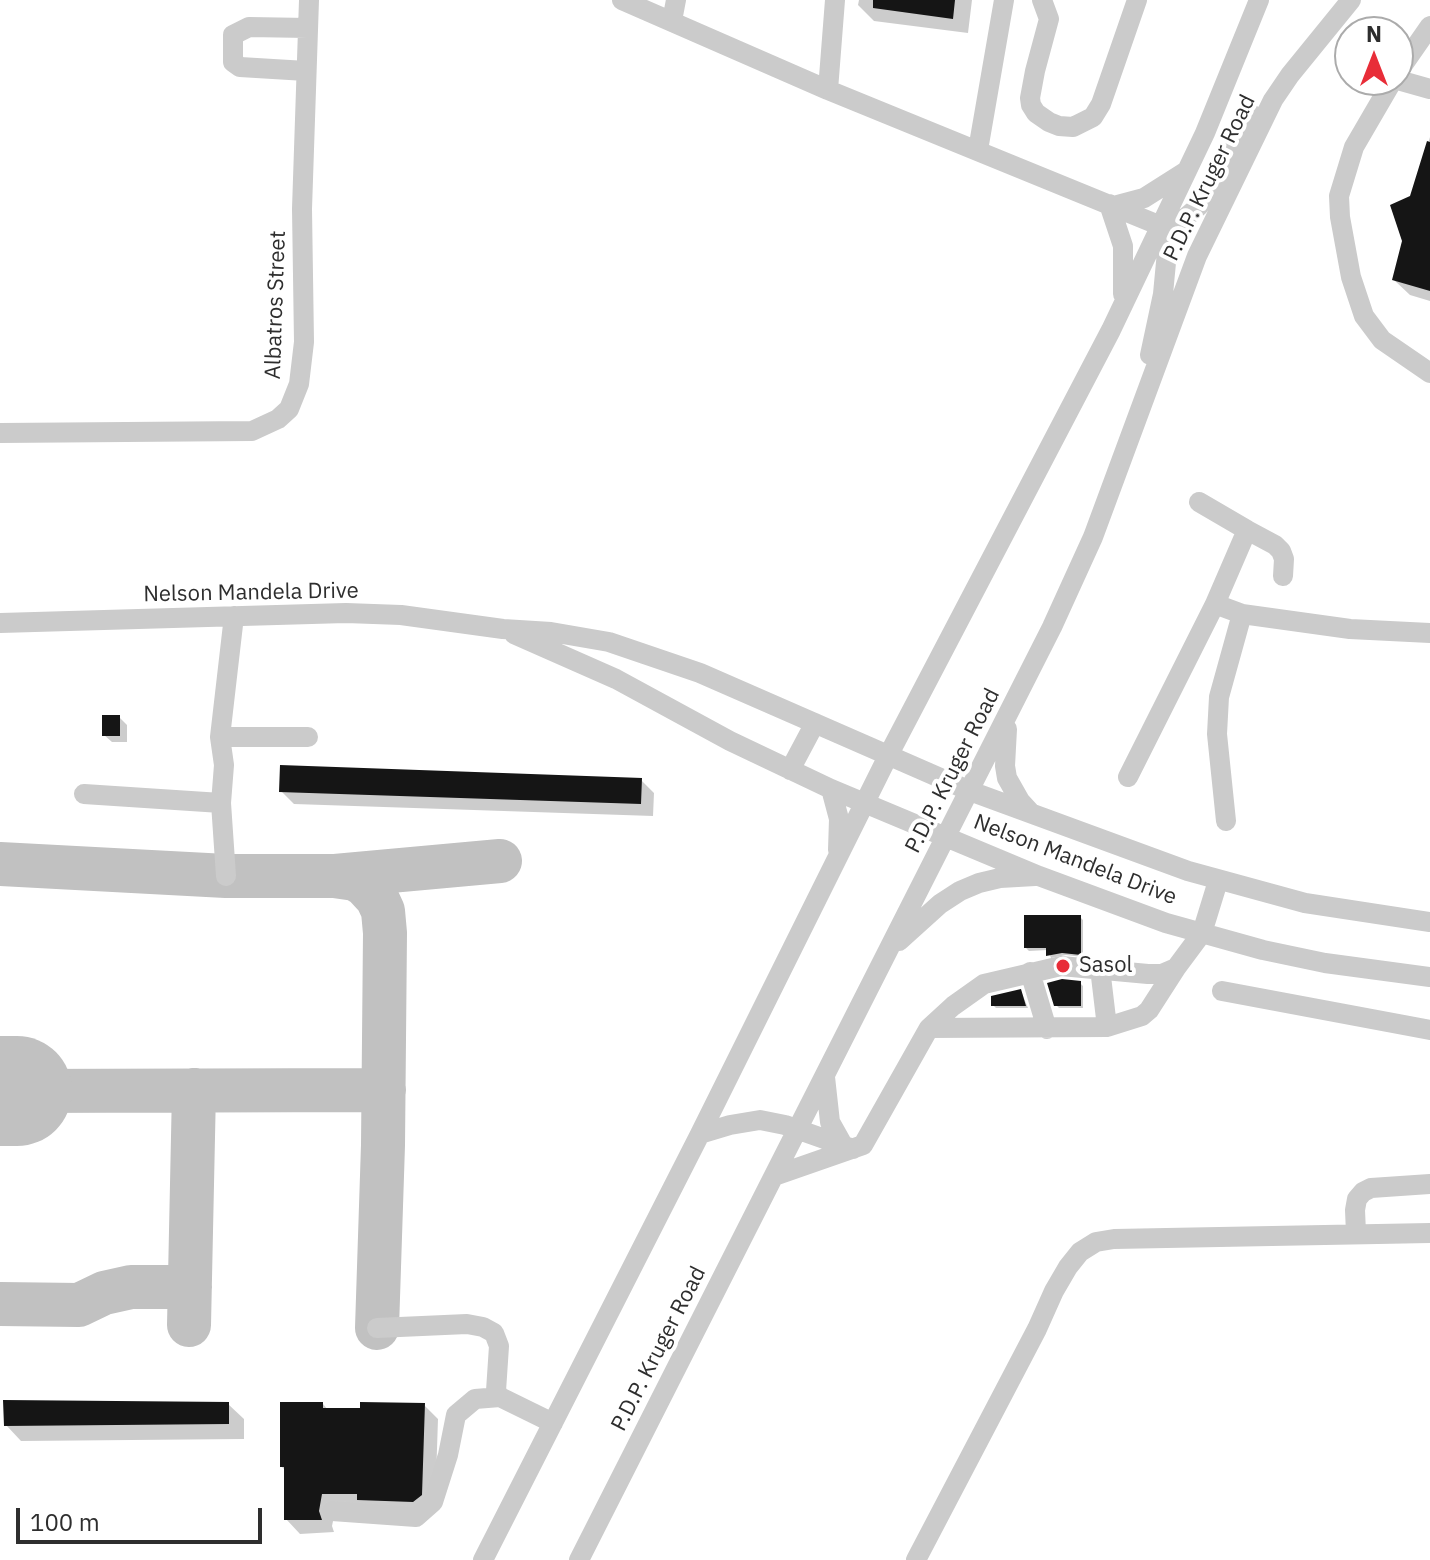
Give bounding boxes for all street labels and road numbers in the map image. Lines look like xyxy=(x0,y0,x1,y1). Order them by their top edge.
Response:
street label: P.D.P. Kruger Road xyxy=(1158,91,1262,265)
street label: Albatros Street xyxy=(260,230,292,380)
street label: Nelson Mandela Drive xyxy=(143,578,359,608)
street label: P.D.P. Kruger Road xyxy=(900,684,1006,858)
street label: Nelson Mandela Drive xyxy=(970,809,1180,911)
street label: P.D.P. Kruger Road xyxy=(606,1262,712,1436)

